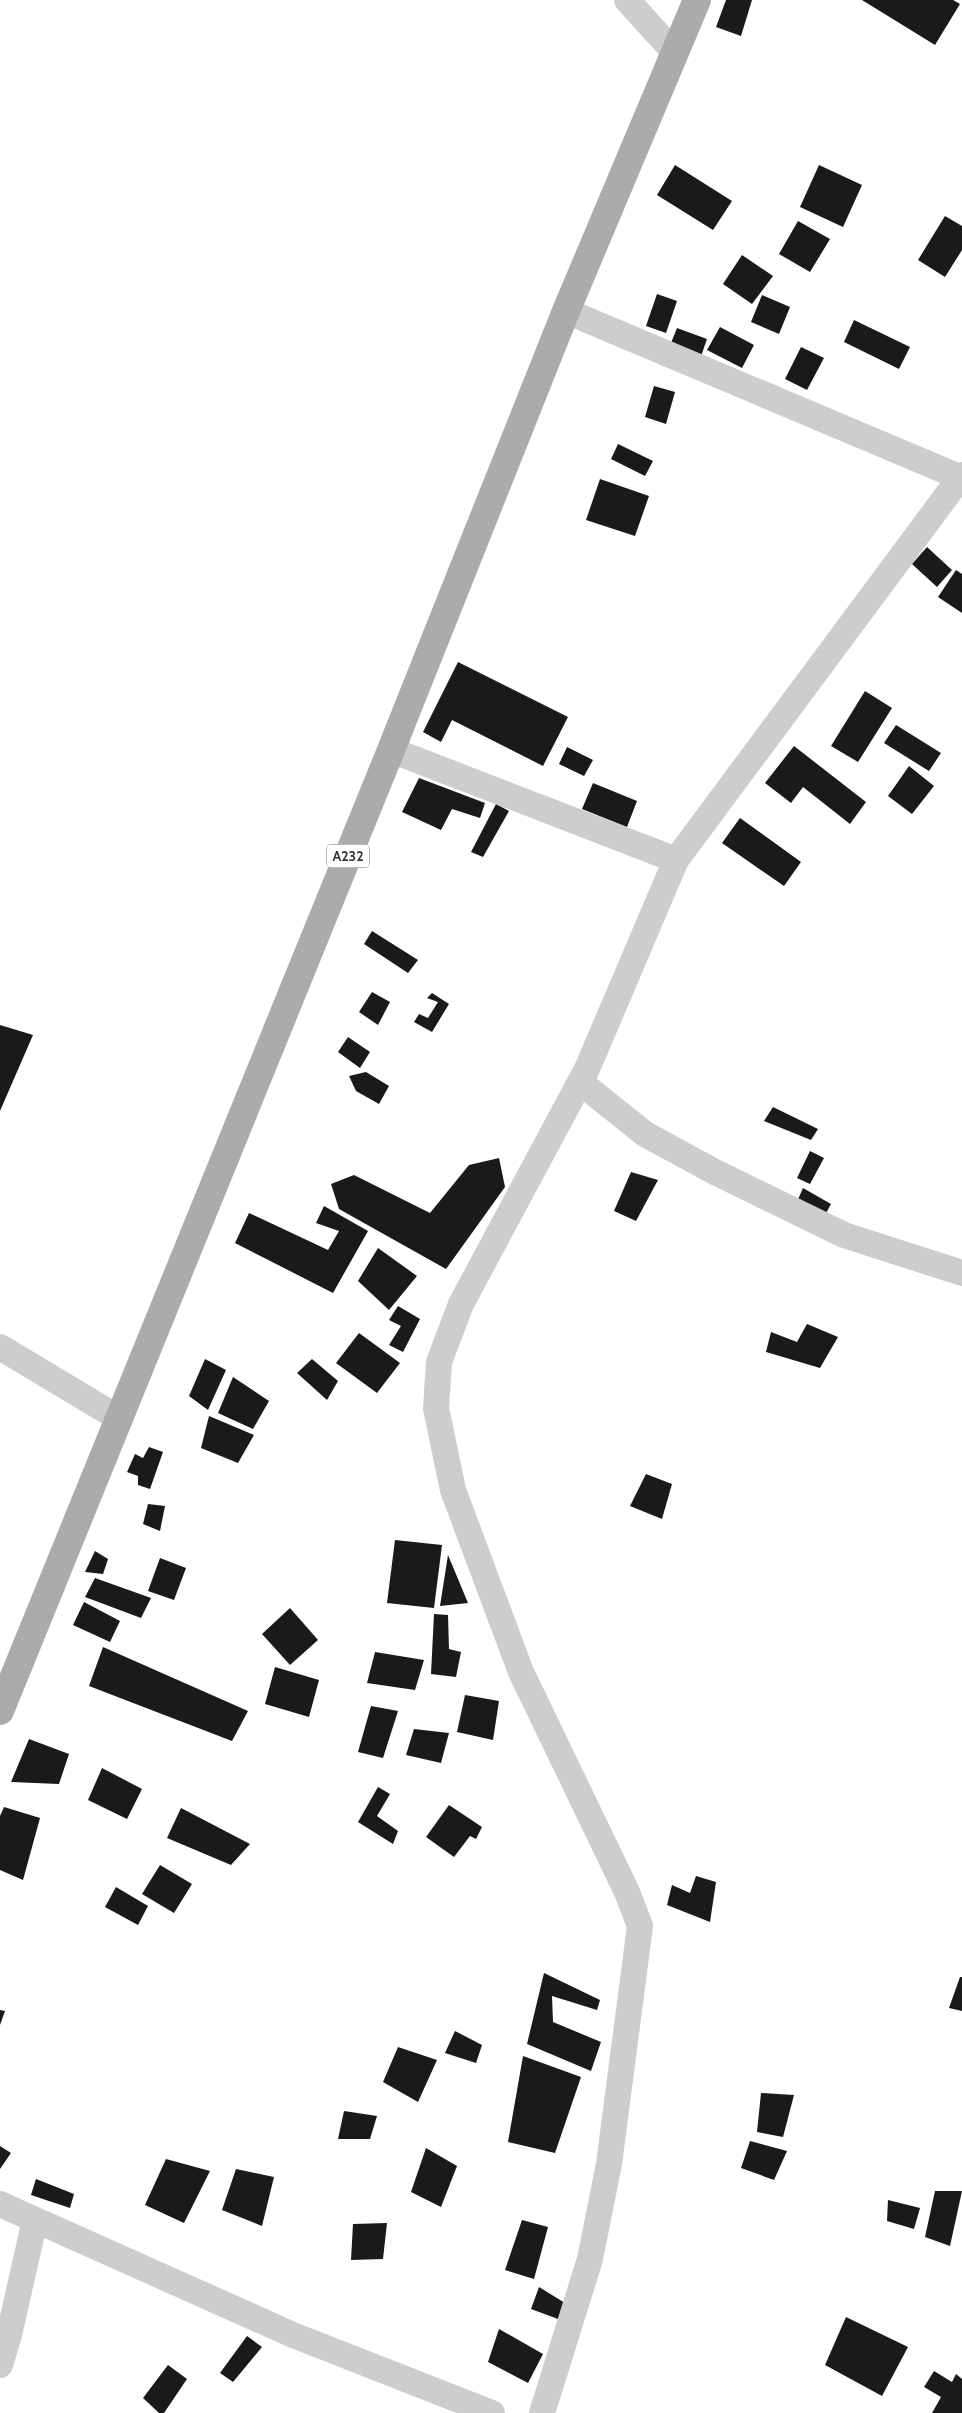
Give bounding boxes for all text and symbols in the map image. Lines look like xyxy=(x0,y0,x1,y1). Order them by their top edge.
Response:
road number: A232 xyxy=(327,844,369,868)

